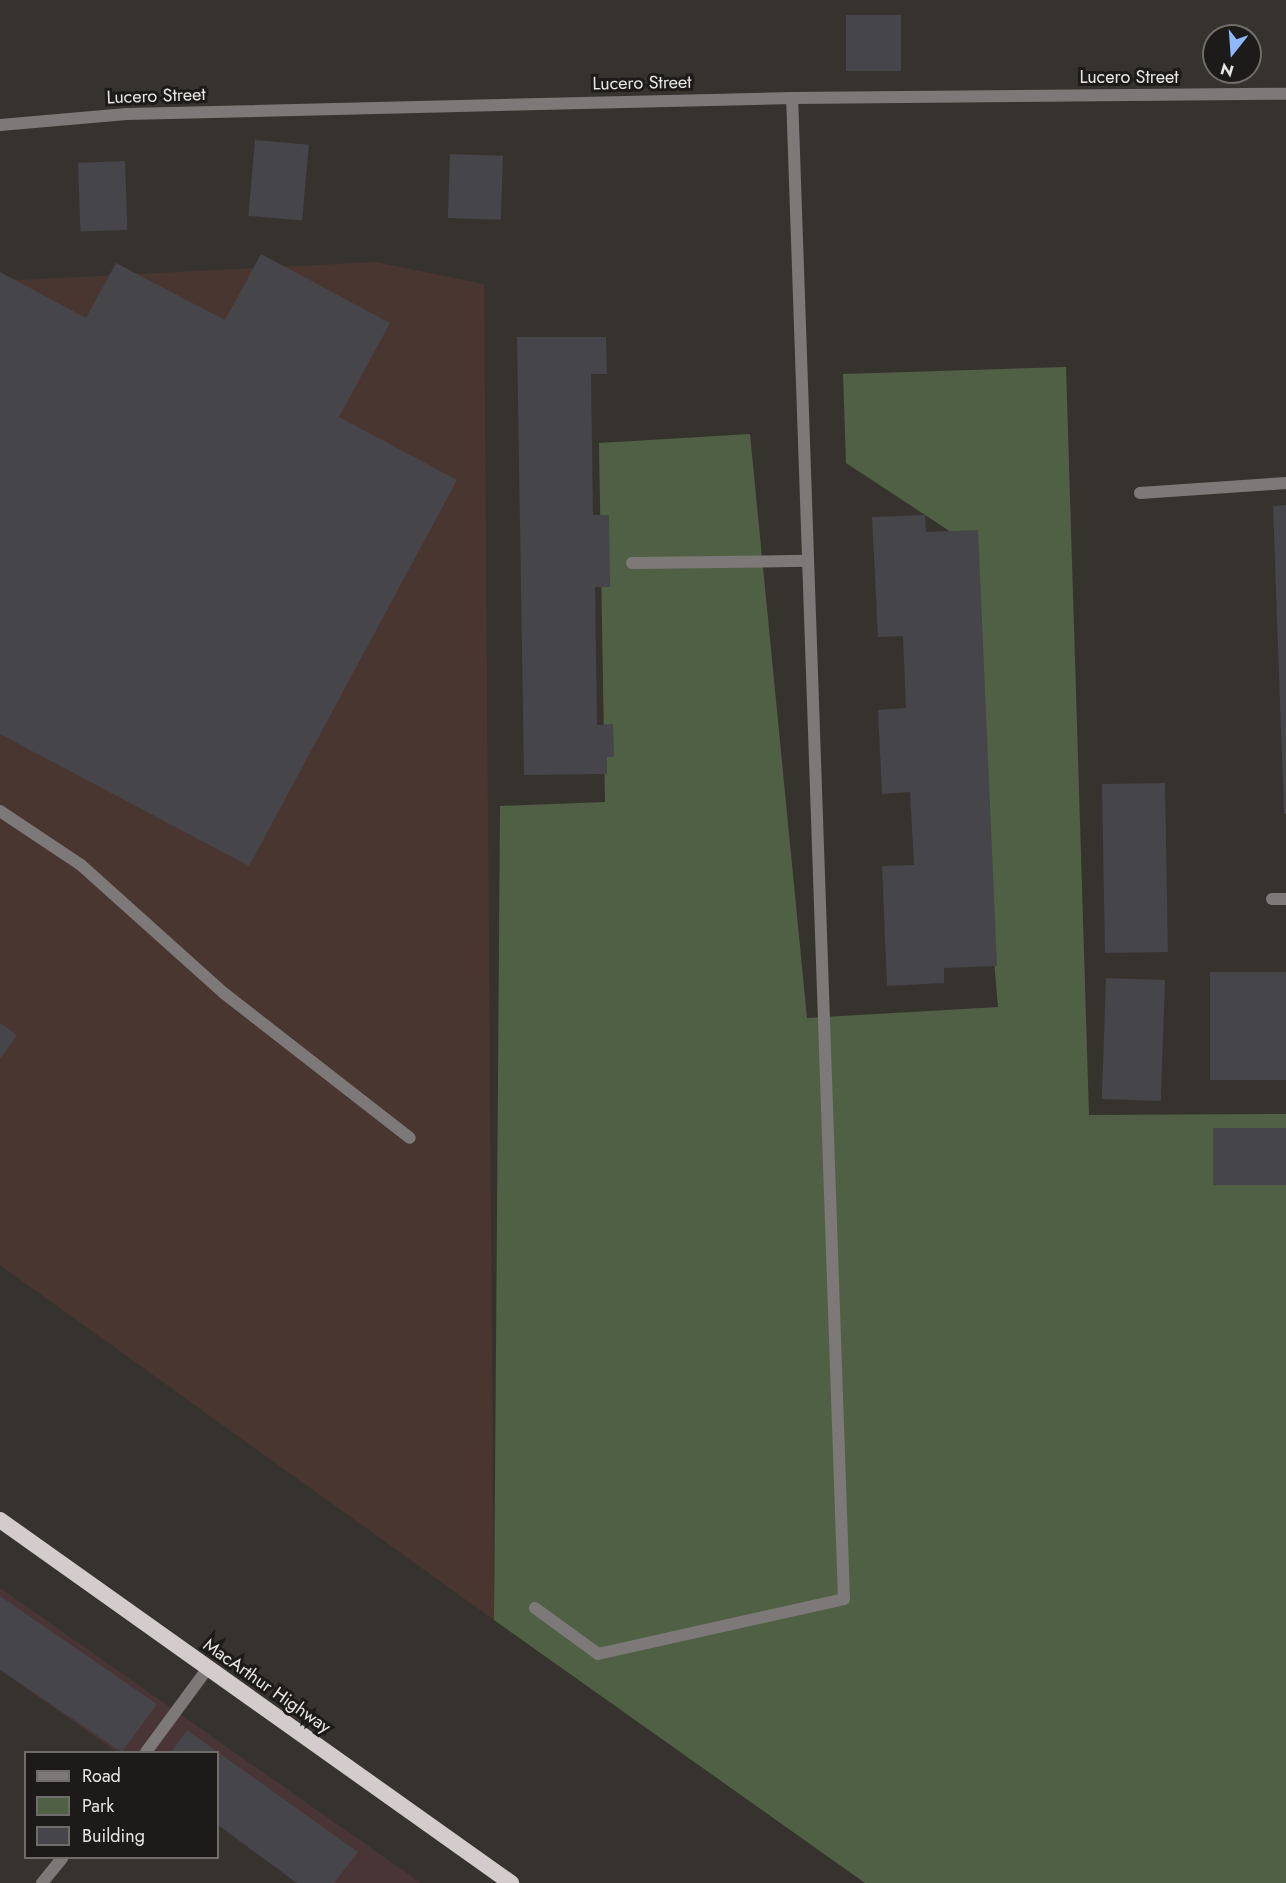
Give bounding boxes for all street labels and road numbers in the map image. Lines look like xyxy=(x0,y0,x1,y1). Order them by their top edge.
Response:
street label: Lucero Street xyxy=(1079,66,1179,88)
street label: Lucero Street xyxy=(592,71,692,95)
street label: Lucero Street xyxy=(106,83,206,109)
street label: MacArthur Highway xyxy=(199,1634,335,1738)

